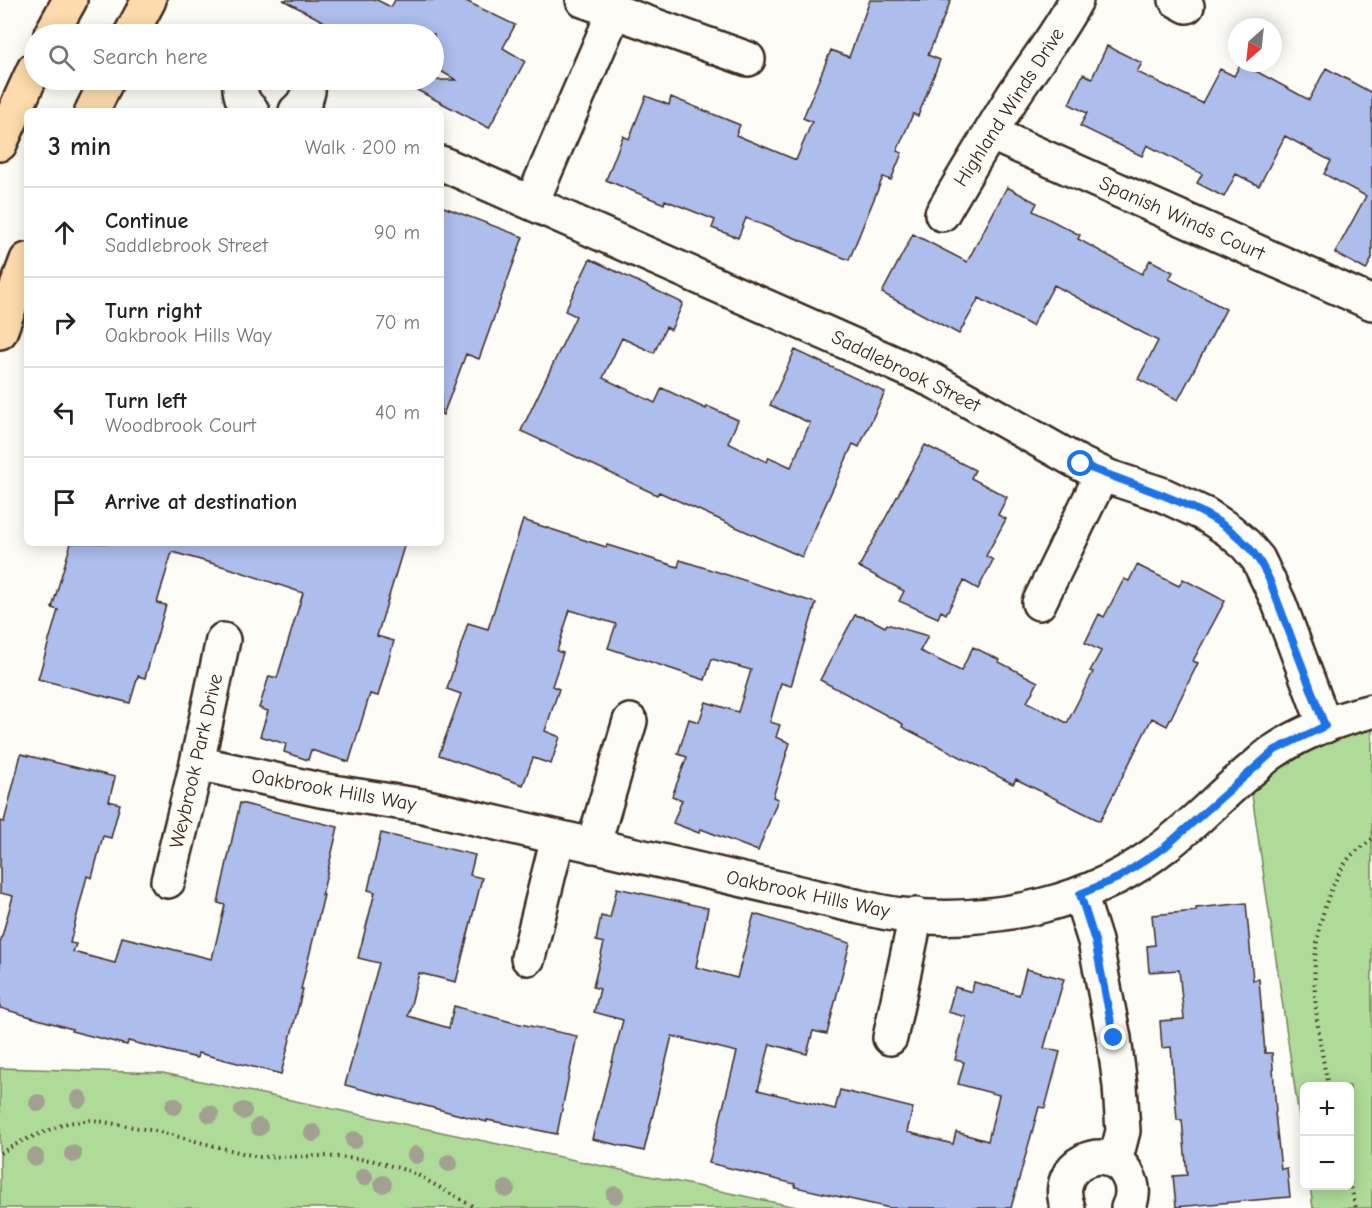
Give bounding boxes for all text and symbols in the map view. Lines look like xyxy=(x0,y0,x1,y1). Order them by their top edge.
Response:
north arrow xyxy=(1228,18,1282,72)
street label: Highland Winds Drive xyxy=(949,23,1069,191)
search box xyxy=(24,24,444,90)
icon: search xyxy=(45,41,78,74)
text: Search here xyxy=(93,44,208,70)
text: 3 min xyxy=(48,132,111,162)
text: Walk · 200 m xyxy=(305,136,420,159)
street label: Spanish Winds Court xyxy=(1096,171,1269,265)
text: Continue xyxy=(105,208,188,234)
icon: ahead xyxy=(48,216,81,249)
text: 90 m xyxy=(374,221,420,244)
text: Saddlebrook Street xyxy=(105,234,268,257)
text: Turn right xyxy=(105,298,202,324)
icon: right xyxy=(48,306,81,339)
text: 70 m xyxy=(375,311,420,334)
text: Oakbrook Hills Way xyxy=(105,324,272,347)
street label: Saddlebrook Street xyxy=(828,325,985,418)
text: Turn left xyxy=(105,388,187,414)
icon: left xyxy=(48,396,81,429)
text: 40 m xyxy=(375,401,420,424)
text: Woodbrook Court xyxy=(105,414,256,437)
route start xyxy=(1067,450,1093,476)
icon: arrive xyxy=(48,486,81,519)
text: Arrive at destination xyxy=(105,489,297,515)
street label: Weybrook Park Drive xyxy=(165,671,227,851)
street label: Oakbrook Hills Way xyxy=(250,764,418,816)
street label: Oakbrook Hills Way xyxy=(724,865,892,923)
route end xyxy=(1100,1024,1126,1050)
map controls xyxy=(1300,1082,1354,1190)
button: + xyxy=(1300,1082,1354,1136)
button: − xyxy=(1300,1136,1354,1190)

